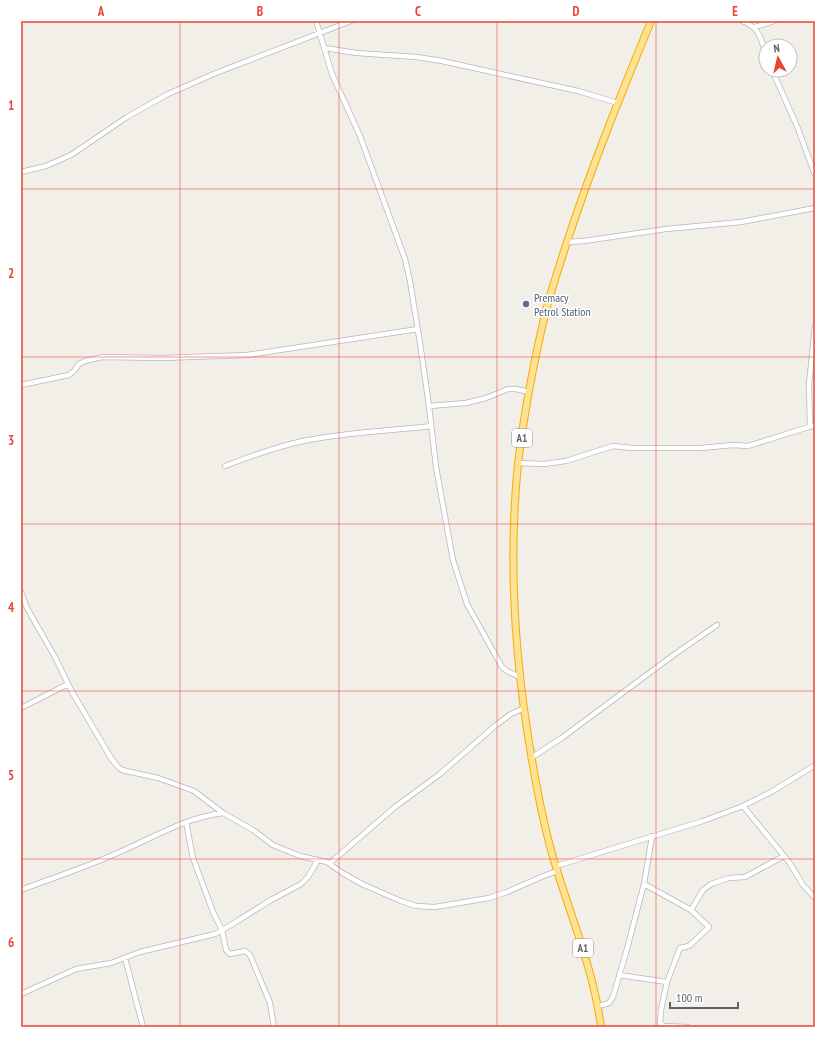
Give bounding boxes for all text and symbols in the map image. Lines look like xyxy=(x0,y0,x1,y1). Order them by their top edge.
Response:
text: A xyxy=(97,3,105,20)
text: B xyxy=(257,3,263,20)
text: C xyxy=(415,3,421,20)
text: D xyxy=(573,3,580,20)
text: E xyxy=(732,3,738,20)
north arrow xyxy=(758,38,798,78)
text: N xyxy=(773,41,781,55)
text: 1 xyxy=(8,97,14,114)
text: 2 xyxy=(8,265,14,282)
place label: Premacy Petrol Station xyxy=(534,290,591,319)
marker: Premacy Petrol Station xyxy=(521,299,531,309)
road number: A1 xyxy=(512,429,532,447)
text: 3 xyxy=(8,432,14,449)
text: 4 xyxy=(8,599,15,616)
text: 5 xyxy=(8,767,14,784)
text: 6 xyxy=(8,934,14,951)
road number: A1 xyxy=(573,939,593,957)
scale bar xyxy=(670,984,738,1010)
text: 100 m xyxy=(676,990,703,1005)

